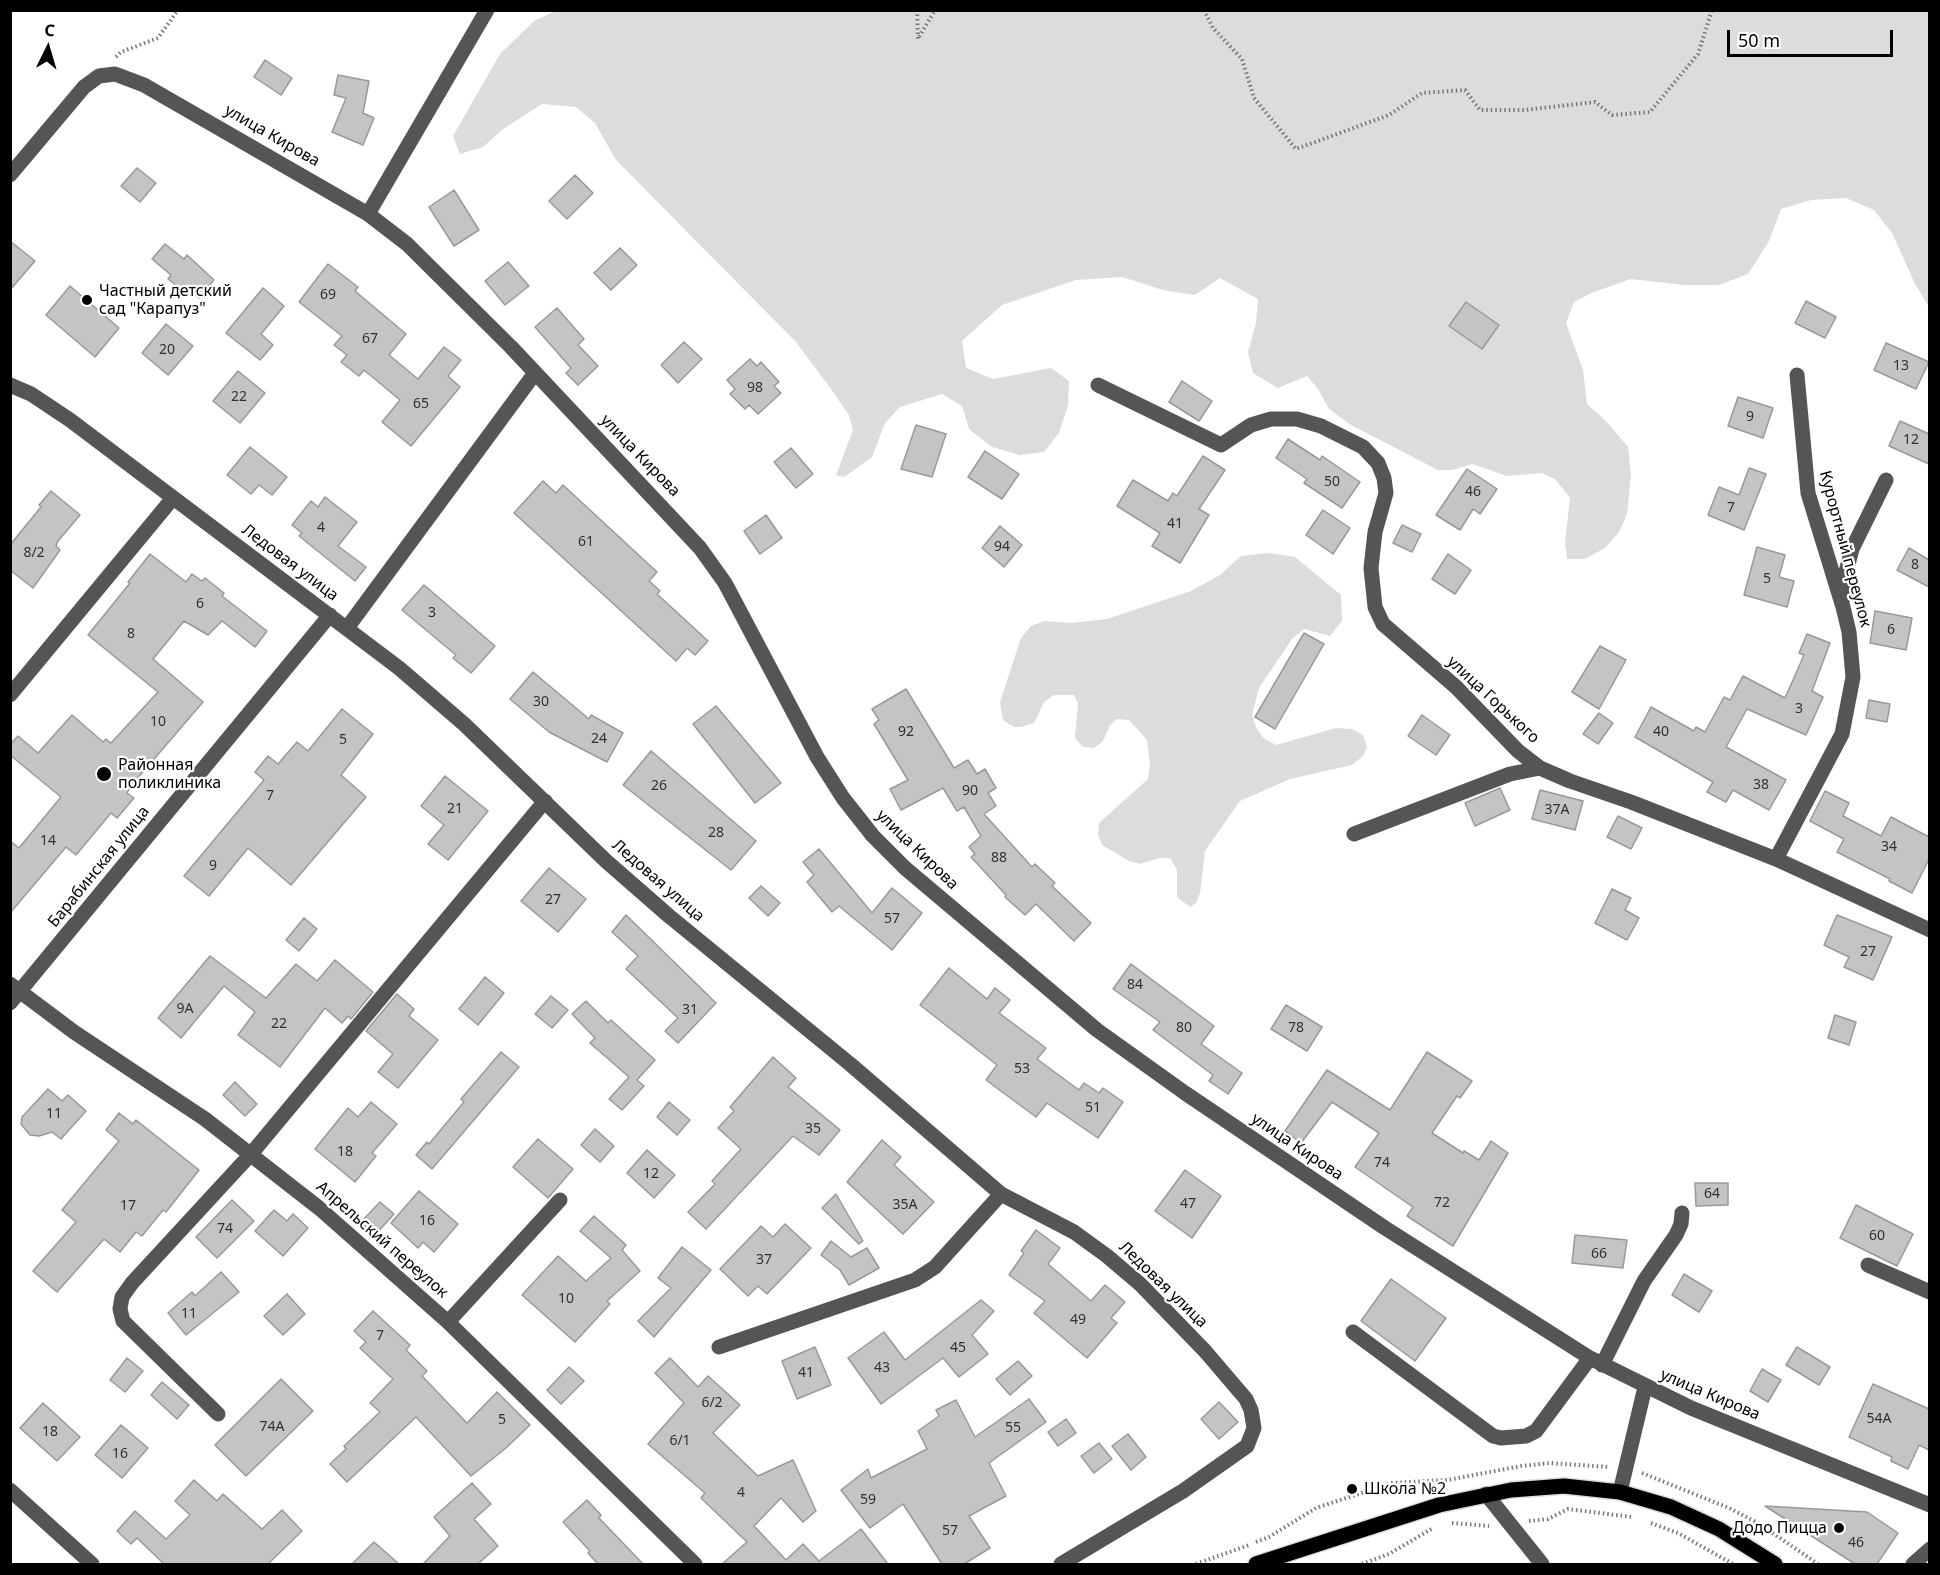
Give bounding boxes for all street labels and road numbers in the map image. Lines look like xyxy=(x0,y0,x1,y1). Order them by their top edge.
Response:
street label: улица Кирова xyxy=(221,101,323,171)
street label: улица Кирова xyxy=(596,411,684,501)
street label: Курортный переулок xyxy=(1815,468,1875,630)
street label: Ледовая улица xyxy=(238,521,342,605)
street label: улица Горького xyxy=(1443,652,1543,748)
street label: Барабинская улица xyxy=(44,803,154,931)
street label: улица Кирова xyxy=(872,806,962,894)
street label: Ледовая улица xyxy=(608,836,708,926)
street label: улица Кирова xyxy=(1247,1109,1347,1185)
street label: Апрельский переулок xyxy=(312,1178,452,1302)
street label: Ледовая улица xyxy=(1115,1238,1211,1332)
street label: улица Кирова xyxy=(1657,1365,1763,1425)

